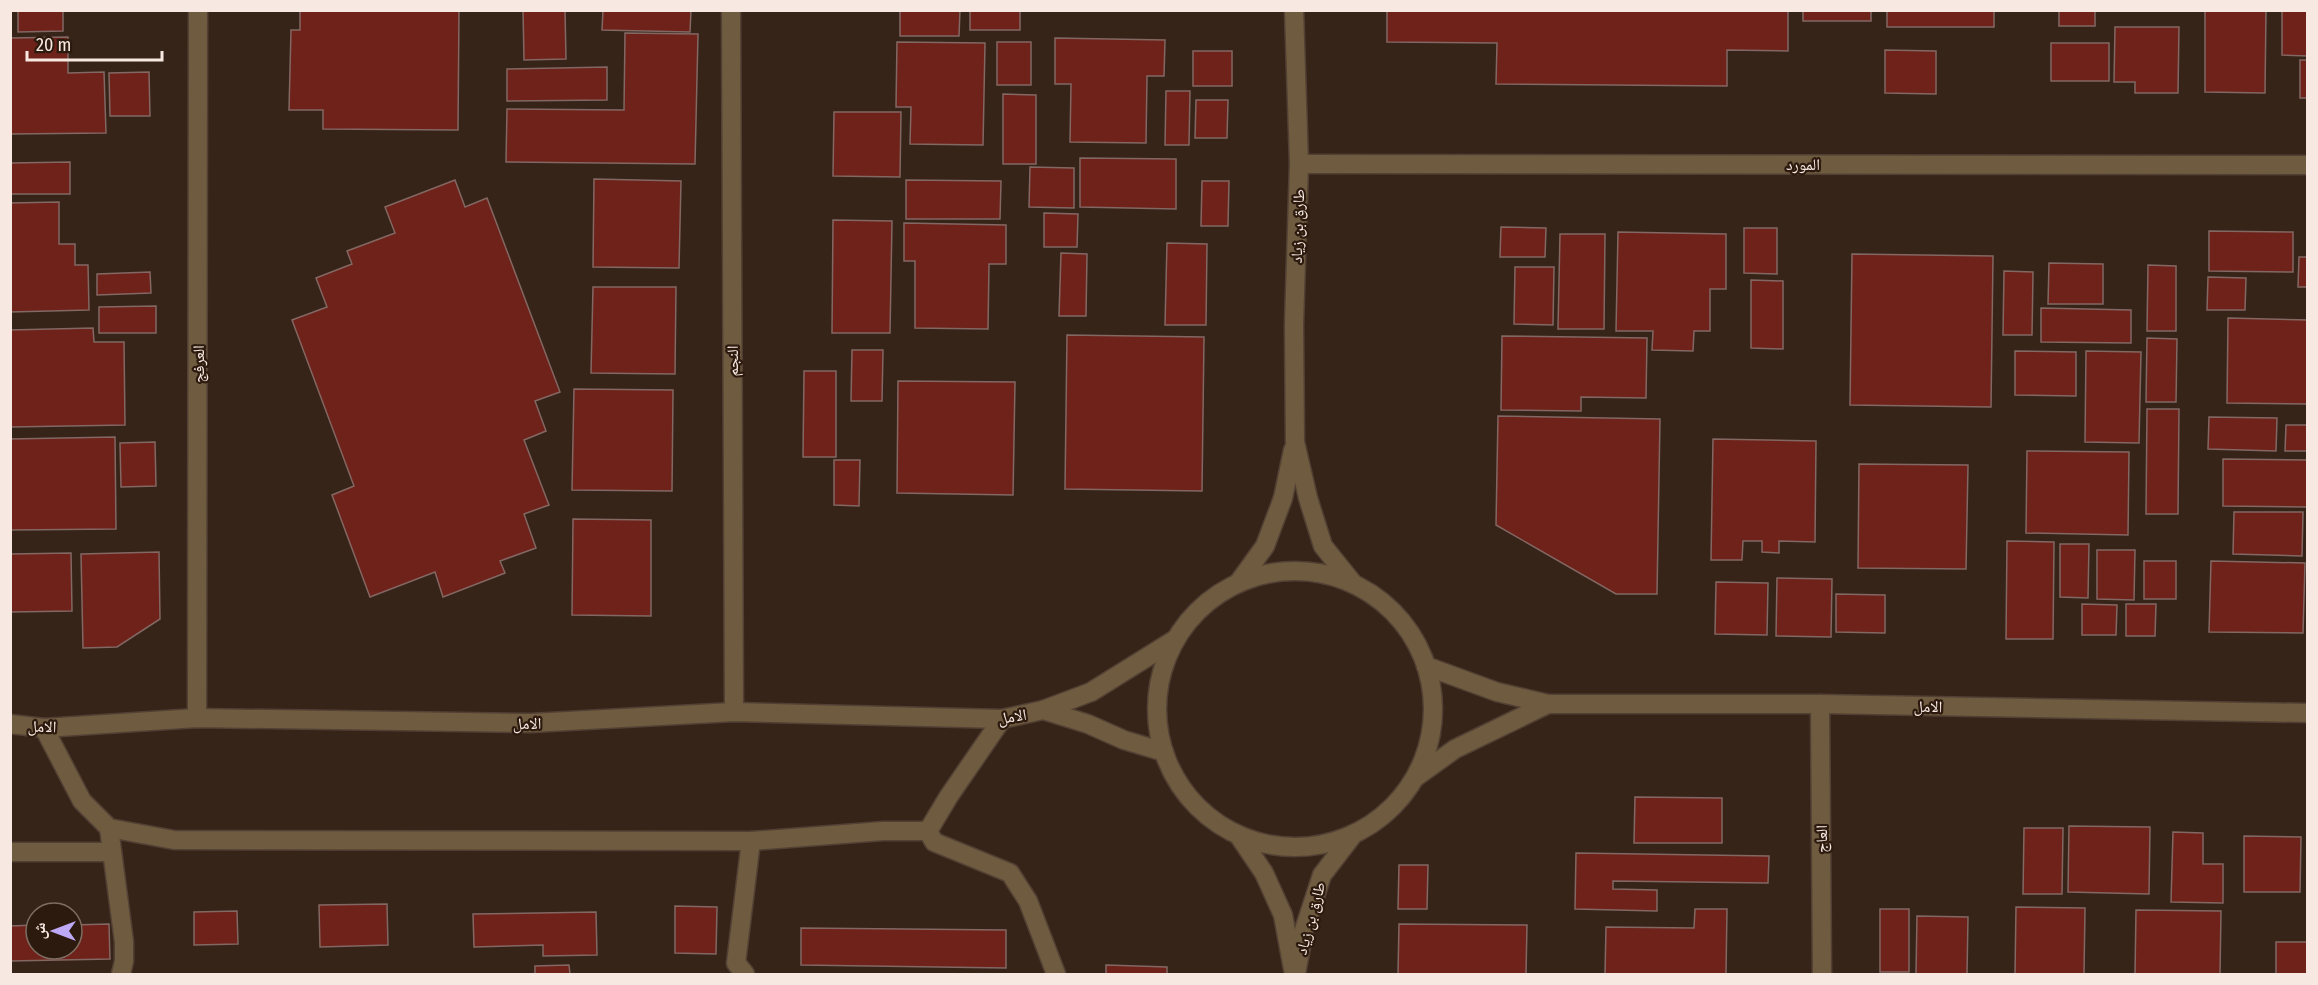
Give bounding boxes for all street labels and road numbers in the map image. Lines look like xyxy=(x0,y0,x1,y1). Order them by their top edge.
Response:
street label: المورد xyxy=(1786,155,1820,174)
street label: طارق بن زياد xyxy=(1287,188,1309,264)
street label: العرفج xyxy=(189,345,209,383)
street label: النجم xyxy=(723,346,743,376)
street label: الامل xyxy=(1913,697,1943,717)
street label: الامل xyxy=(996,705,1028,729)
street label: الامل xyxy=(512,714,542,734)
street label: الامل xyxy=(27,717,57,737)
street label: العاج xyxy=(1812,825,1832,853)
street label: طارق بن زياد xyxy=(1292,880,1330,957)

